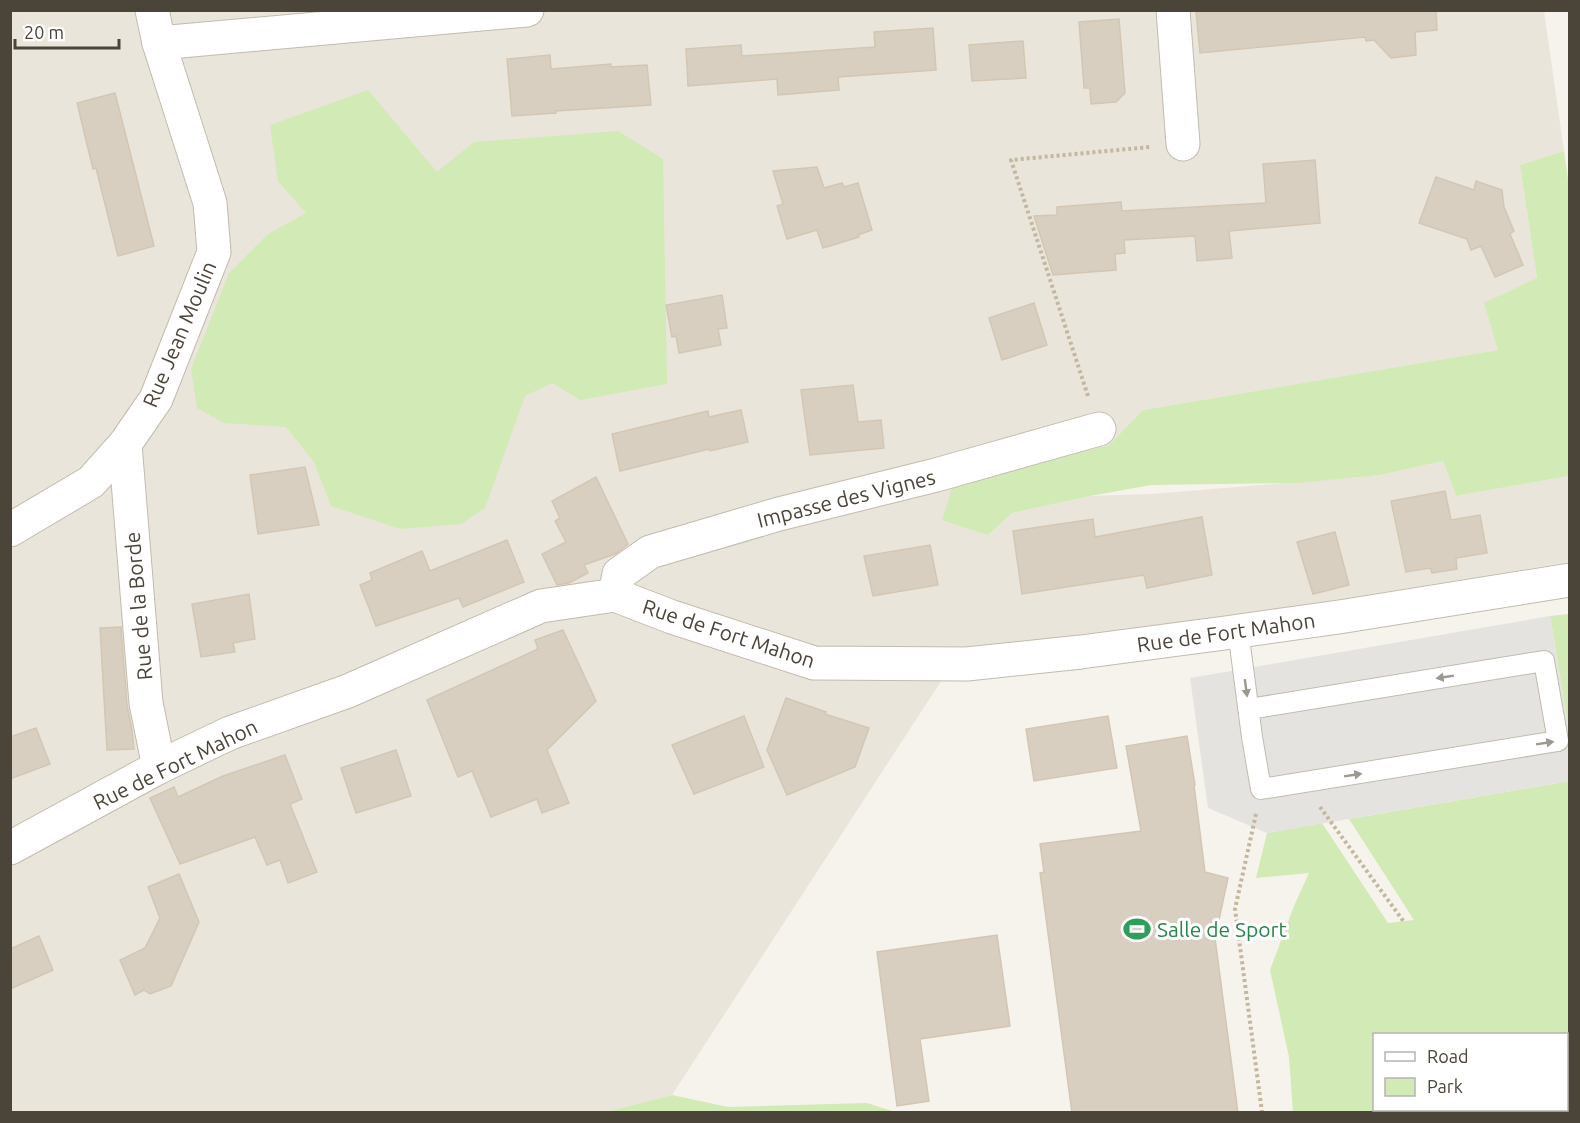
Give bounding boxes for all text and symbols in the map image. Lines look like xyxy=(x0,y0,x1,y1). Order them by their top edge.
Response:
scale bar xyxy=(15,12,118,50)
text: 20 m xyxy=(24,22,64,42)
street label: Rue Jean Moulin xyxy=(137,257,221,411)
street label: Impasse des Vignes xyxy=(754,464,938,532)
street label: Rue de la Borde xyxy=(120,531,156,681)
street label: Rue de Fort Mahon xyxy=(640,594,818,672)
street label: Rue de Fort Mahon xyxy=(1135,608,1317,656)
one-way arrow xyxy=(1435,673,1454,682)
one-way arrow xyxy=(1241,679,1251,698)
street label: Rue de Fort Mahon xyxy=(89,714,261,814)
one-way arrow xyxy=(1536,738,1555,747)
one-way arrow xyxy=(1343,770,1362,779)
sports icon: Salle de Sport xyxy=(1122,914,1152,944)
place label: Salle de Sport xyxy=(1157,917,1287,941)
legend xyxy=(1373,1033,1568,1111)
text: Road xyxy=(1427,1046,1469,1066)
text: Park xyxy=(1427,1076,1463,1096)

